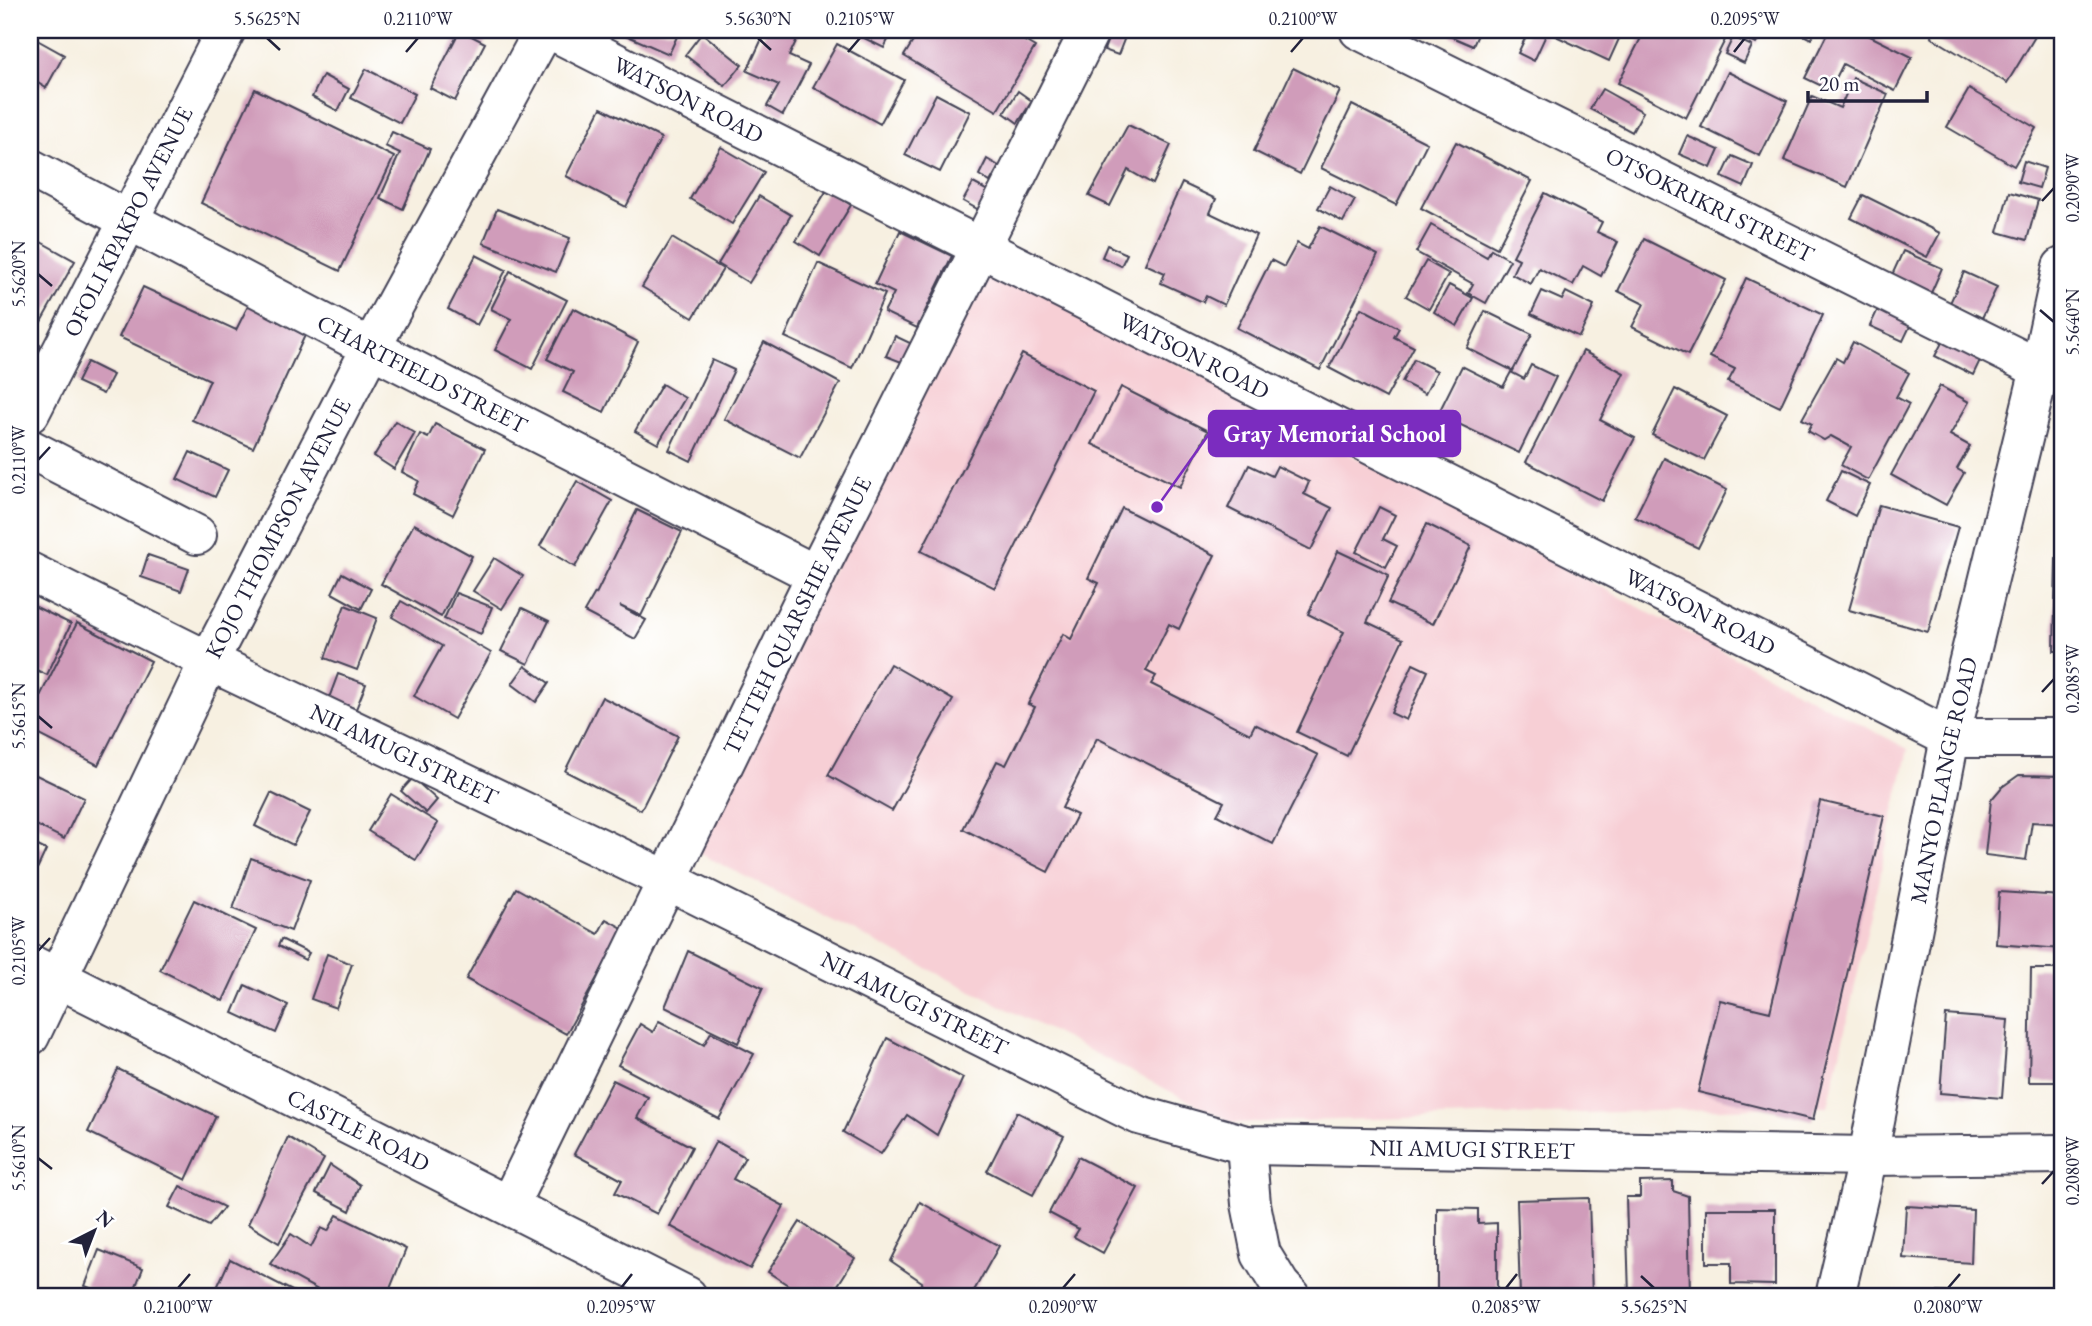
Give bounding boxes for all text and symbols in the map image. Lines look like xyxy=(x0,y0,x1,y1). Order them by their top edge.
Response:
text: 5.5625°N xyxy=(234,7,301,30)
text: 0.2110°W xyxy=(383,7,453,30)
text: 5.5630°N xyxy=(725,7,792,30)
text: 0.2105°W xyxy=(825,7,895,30)
text: 0.2100°W xyxy=(1268,7,1338,30)
text: 0.2095°W xyxy=(1710,7,1780,30)
street label: WATSON ROAD xyxy=(608,49,769,150)
scale bar xyxy=(1808,60,1927,104)
text: 20 m xyxy=(1819,70,1860,97)
street label: OFOLI KPAKPO AVENUE xyxy=(57,101,199,342)
street label: OTSOKRIKRI STREET xyxy=(1601,140,1820,269)
text: 0.2090°W xyxy=(2061,153,2084,223)
text: 5.5620°N xyxy=(7,240,30,307)
text: 5.5640°N xyxy=(2061,288,2084,355)
street label: WATSON ROAD xyxy=(1114,305,1275,406)
street label: CHARTFIELD STREET xyxy=(312,307,533,441)
street label: KOJO THOMPSON AVENUE xyxy=(198,393,357,663)
callout: Gray Memorial School xyxy=(1209,411,1460,456)
text: Gray Memorial School xyxy=(1224,418,1447,450)
text: 0.2110°W xyxy=(7,425,30,495)
street label: TETTEH QUARSHIE AVENUE xyxy=(716,471,878,760)
street label: WATSON ROAD xyxy=(1620,561,1781,662)
text: 0.2085°W xyxy=(2061,644,2084,714)
street label: MANYO PLANGE ROAD xyxy=(1903,654,1984,906)
text: 5.5615°N xyxy=(7,682,30,749)
street label: NII AMUGI STREET xyxy=(305,696,504,812)
text: 0.2105°W xyxy=(7,916,30,986)
street label: NII AMUGI STREET xyxy=(816,944,1014,1063)
street label: CASTLE ROAD xyxy=(282,1081,435,1179)
text: 5.5610°N xyxy=(7,1124,30,1191)
street label: NII AMUGI STREET xyxy=(1369,1132,1575,1166)
text: 0.2080°W xyxy=(2061,1136,2084,1206)
north arrow xyxy=(60,1196,130,1266)
text: N xyxy=(91,1204,120,1234)
text: 0.2100°W xyxy=(143,1295,213,1318)
text: 0.2095°W xyxy=(586,1295,656,1318)
text: 0.2090°W xyxy=(1028,1295,1098,1318)
text: 0.2085°W xyxy=(1471,1295,1541,1318)
text: 5.5625°N xyxy=(1621,1295,1688,1318)
text: 0.2080°W xyxy=(1913,1295,1983,1318)

